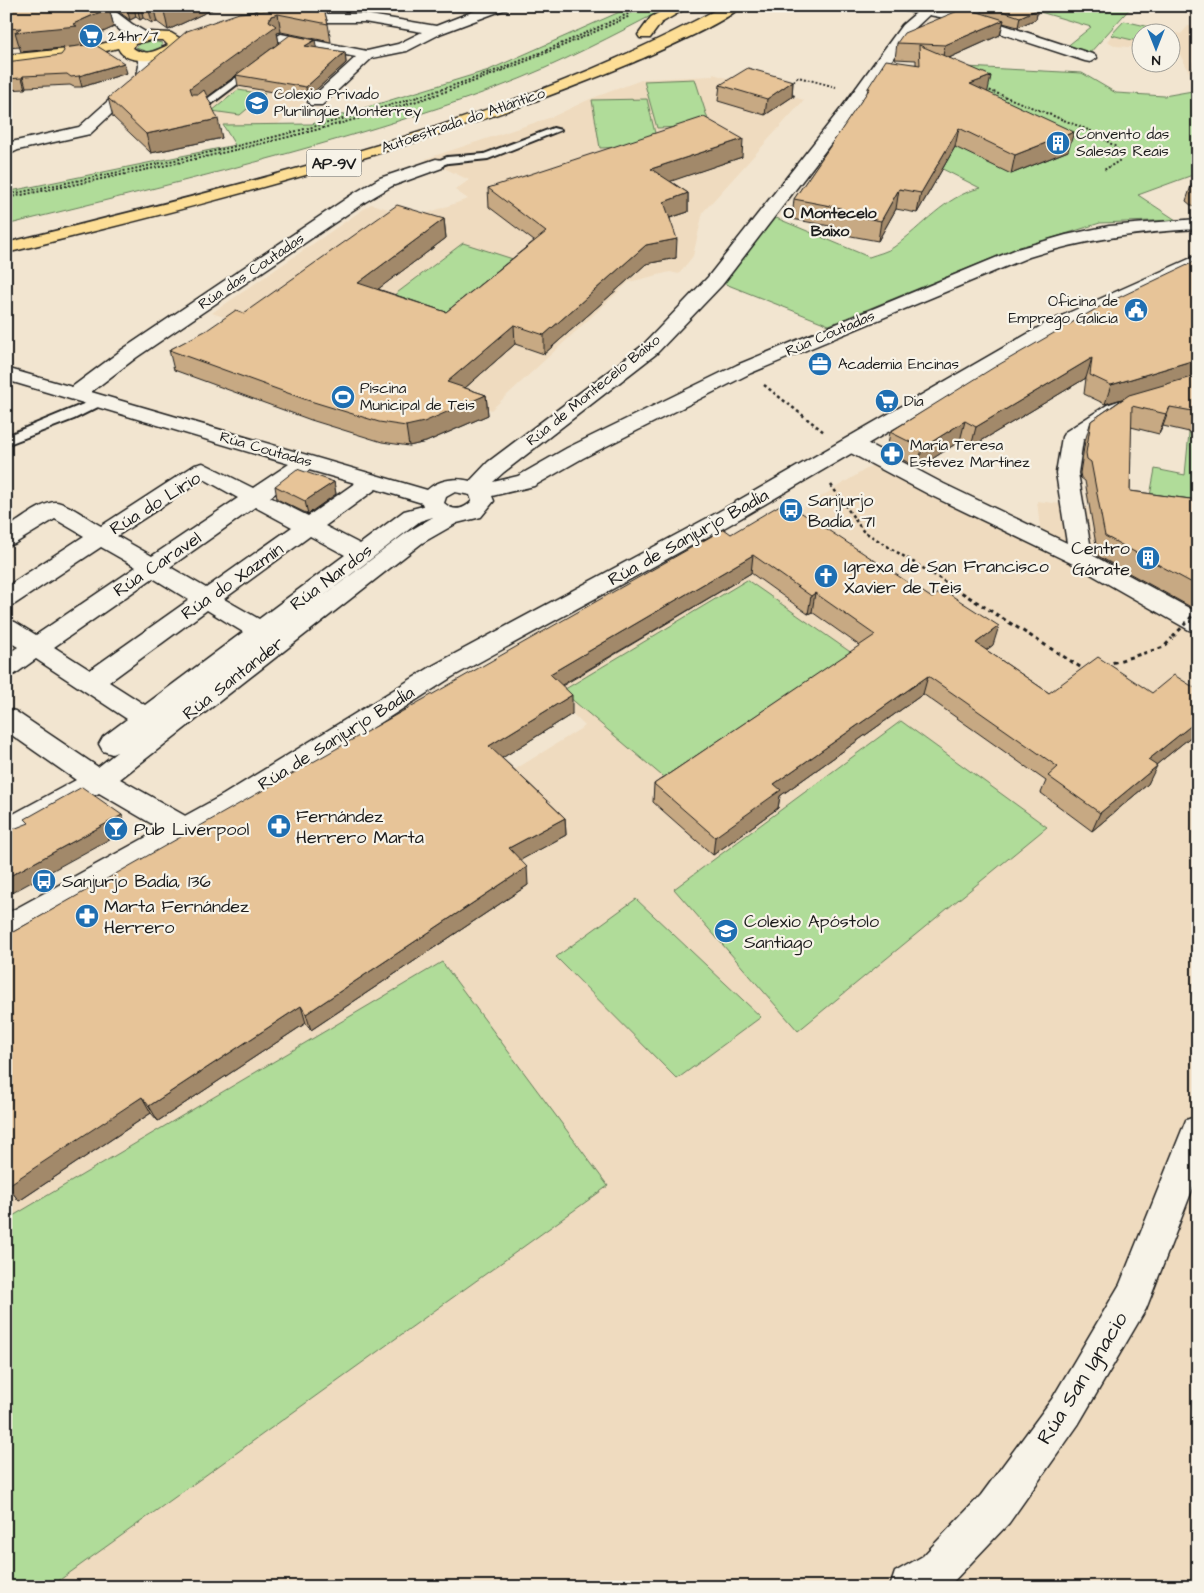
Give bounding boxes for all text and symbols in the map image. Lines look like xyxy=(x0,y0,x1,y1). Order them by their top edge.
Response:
north arrow xyxy=(1132,22,1182,72)
supermarket icon: 24hr/7 xyxy=(78,23,104,49)
place label: 24hr/7 xyxy=(108,26,159,47)
text: N xyxy=(1151,50,1160,70)
street label: Autoestrada do Atlántico xyxy=(378,82,549,158)
place label: Colexio Privado Plurilingüe Monterrey xyxy=(274,84,421,123)
school or university icon: Colexio Privado Plurilingüe Monterrey xyxy=(244,90,270,116)
place label: Convento das Salesas Reais xyxy=(1076,124,1170,162)
building icon: Convento das Salesas Reais xyxy=(1045,130,1071,156)
road number: AP-9V xyxy=(306,150,362,177)
district label: O Montecelo Baixo xyxy=(784,202,877,242)
street label: Rúa das Coutadas xyxy=(194,228,309,315)
place label: Oficina de Emprego Galicia xyxy=(1008,291,1118,330)
public building icon: Oficina de Emprego Galicia xyxy=(1123,297,1149,323)
street label: Rúa Coutadas xyxy=(782,305,879,362)
street label: Rúa de Montecelo Baixo xyxy=(522,329,665,451)
office icon: Academia Encinas xyxy=(807,351,833,377)
place label: Academia Encinas xyxy=(838,354,959,375)
place label: Piscina Municipal de Teis xyxy=(360,378,475,416)
sports icon: Piscina Municipal de Teis xyxy=(330,384,356,410)
supermarket icon: Dia xyxy=(874,388,900,414)
place label: Dia xyxy=(904,391,924,412)
street label: Rúa Coutadas xyxy=(217,426,315,473)
place label: María Teresa Estevez Martínez xyxy=(910,435,1030,473)
pharmacy icon: María Teresa Estevez Martínez xyxy=(879,441,905,467)
street label: Rúa do Lirio xyxy=(105,466,206,541)
street label: Rúa de Sanjurjo Badía xyxy=(603,483,773,592)
place label: Sanjurjo Badía, 71 xyxy=(808,488,875,534)
bus stop icon: Sanjurjo Badía, 71 xyxy=(778,497,804,523)
street label: Rúa Caravel xyxy=(108,526,206,603)
place label: Centro Gárate xyxy=(1071,536,1130,582)
street label: Rúa do Xazmín xyxy=(176,537,288,626)
street label: Rúa Nardos xyxy=(285,538,378,617)
building icon: Centro Gárate xyxy=(1135,545,1161,571)
place label: Igrexa de San Francisco Xavier de Teis xyxy=(844,554,1049,600)
church icon: Igrexa de San Francisco Xavier de Teis xyxy=(813,563,839,589)
street label: Rúa Santander xyxy=(177,631,289,726)
street label: Rúa de Sanjurjo Badía xyxy=(253,680,419,797)
place label: Fernández Herrero Marta xyxy=(296,804,424,850)
pharmacy icon: Fernández Herrero Marta xyxy=(266,813,292,839)
bar icon: Pub Liverpool xyxy=(103,816,129,842)
place label: Pub Liverpool xyxy=(134,817,249,842)
bus stop icon: Sanjurjo Badía, 136 xyxy=(31,868,57,894)
place label: Sanjurjo Badía, 136 xyxy=(62,869,211,894)
place label: Marta Fernández Herrero xyxy=(104,894,249,940)
pharmacy icon: Marta Fernández Herrero xyxy=(74,903,100,929)
place label: Colexio Apóstolo Santiago xyxy=(744,909,879,956)
school or university icon: Colexio Apóstolo Santiago xyxy=(713,918,739,944)
street label: Rúa San Ignacio xyxy=(1030,1306,1137,1451)

